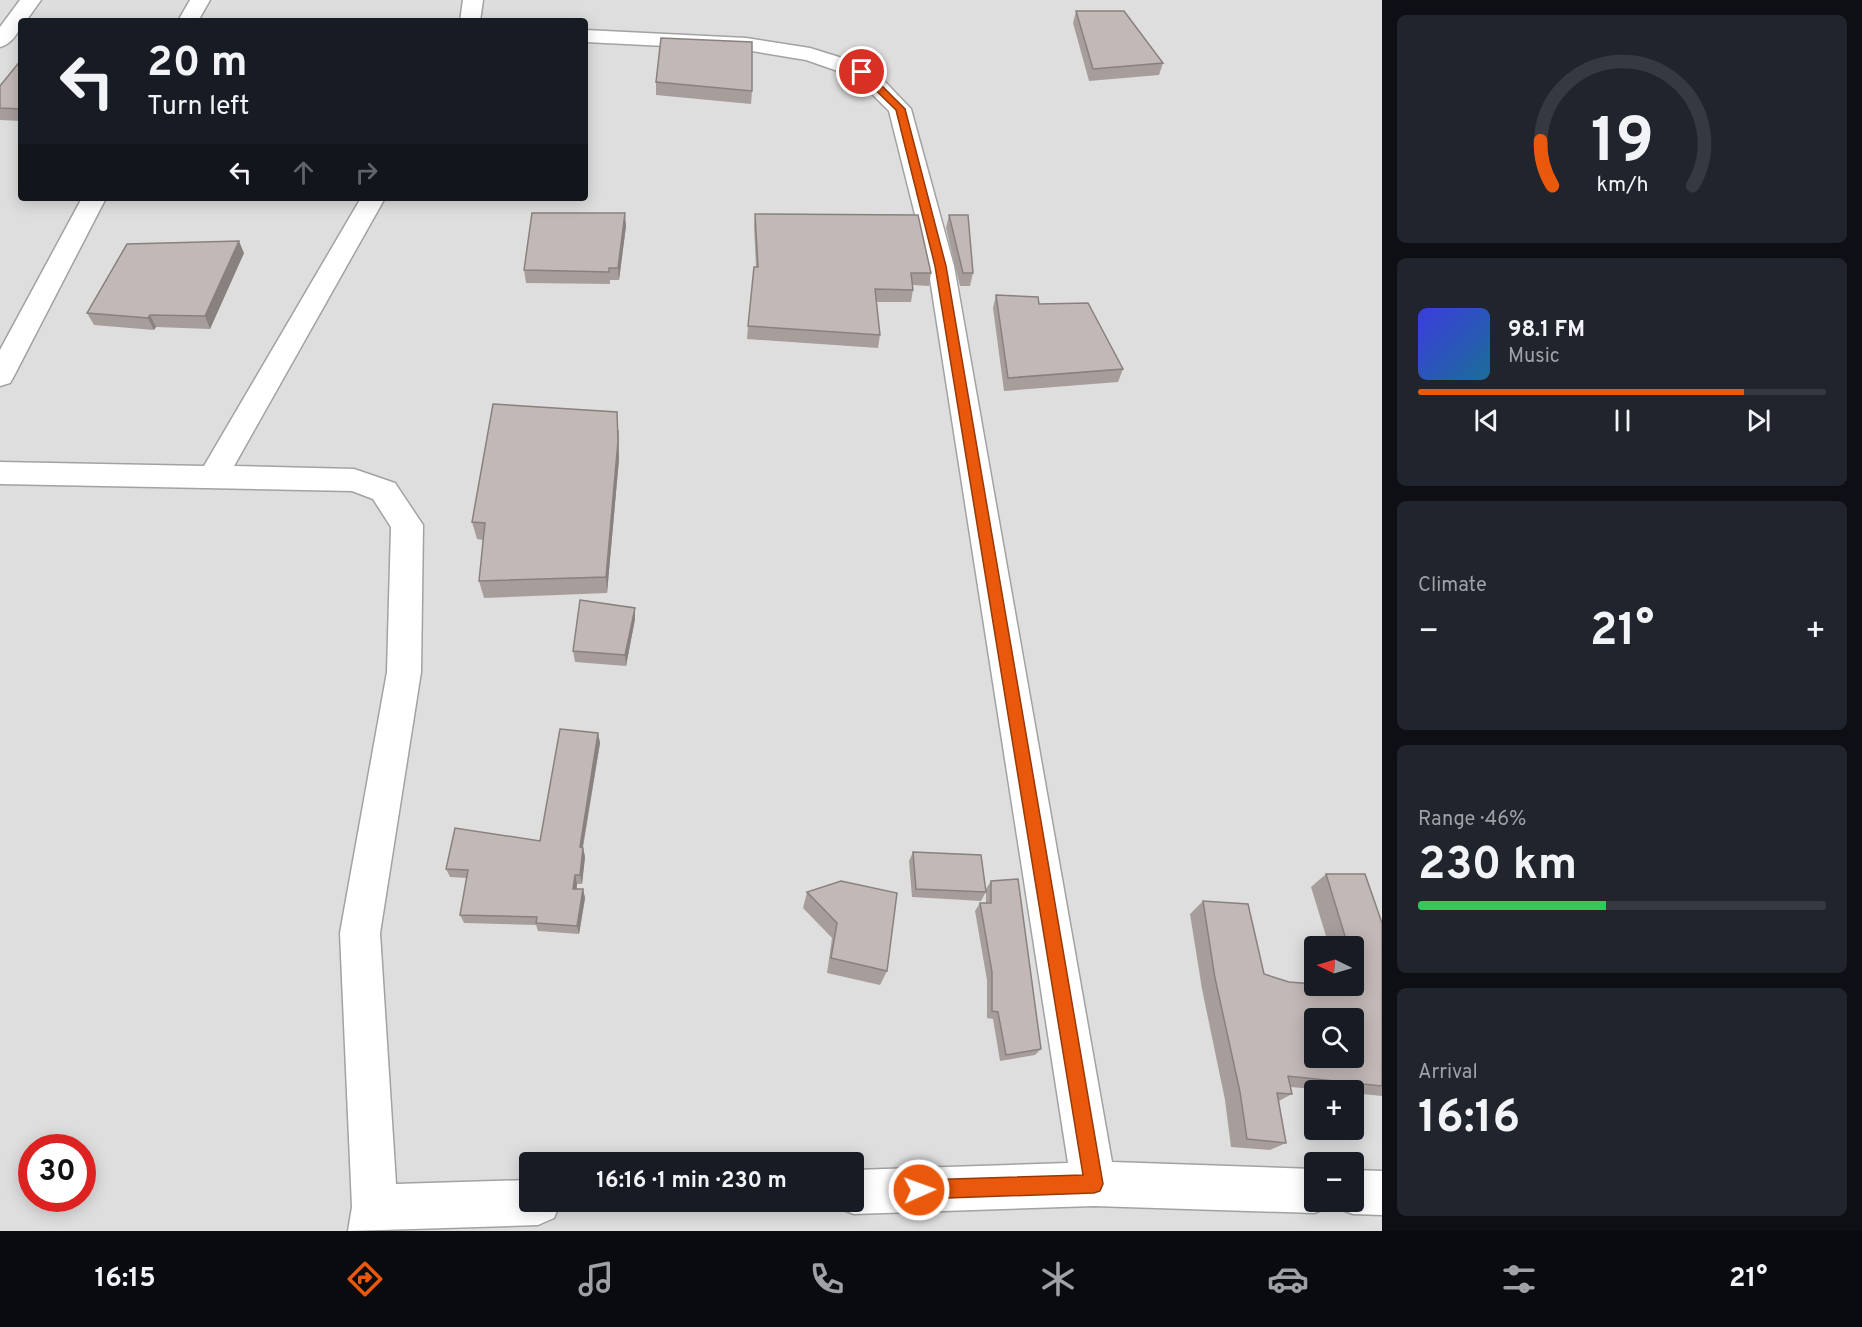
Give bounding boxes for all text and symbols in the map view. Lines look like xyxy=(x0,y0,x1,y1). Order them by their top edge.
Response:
text: 20 m xyxy=(147,38,248,91)
icon: left xyxy=(48,42,126,120)
pin xyxy=(836,46,887,97)
icon: arrive xyxy=(845,55,878,88)
text: Turn left xyxy=(147,90,249,124)
text: 19 xyxy=(1590,105,1654,184)
icon: left xyxy=(224,156,257,189)
icon: ahead xyxy=(287,156,320,189)
icon: right xyxy=(350,156,383,189)
text: km/h xyxy=(1596,172,1648,199)
text: 98.1 FM xyxy=(1508,317,1585,344)
text: Music xyxy=(1508,344,1560,370)
icon: previous xyxy=(1470,404,1503,437)
icon: pause xyxy=(1606,404,1639,437)
icon: next xyxy=(1742,404,1775,437)
text: Climate xyxy=(1418,573,1487,599)
text: 21° xyxy=(1590,604,1654,661)
text: − xyxy=(1418,612,1439,654)
text: + xyxy=(1805,612,1826,654)
text: Range · 46% xyxy=(1418,807,1527,833)
text: 230 km xyxy=(1418,838,1577,895)
north arrow xyxy=(1304,936,1364,996)
map controls xyxy=(1304,936,1364,1212)
button: search xyxy=(1304,1008,1364,1068)
text: Arrival xyxy=(1418,1060,1478,1086)
button: + xyxy=(1304,1080,1364,1140)
text: 16:16 xyxy=(1418,1091,1520,1148)
speed limit sign: 30 xyxy=(18,1134,96,1212)
button: − xyxy=(1304,1152,1364,1212)
position arrow xyxy=(887,1158,951,1222)
text: 16:16 · 1 min · 230 m xyxy=(596,1168,787,1195)
icon: directions xyxy=(344,1258,386,1300)
icon: music xyxy=(575,1258,617,1300)
icon: phone xyxy=(806,1258,848,1300)
icon: climate xyxy=(1037,1258,1079,1300)
icon: car xyxy=(1267,1258,1309,1300)
icon: filters xyxy=(1498,1258,1540,1300)
text: 16:15 xyxy=(94,1262,156,1296)
text: 21° xyxy=(1729,1262,1768,1296)

